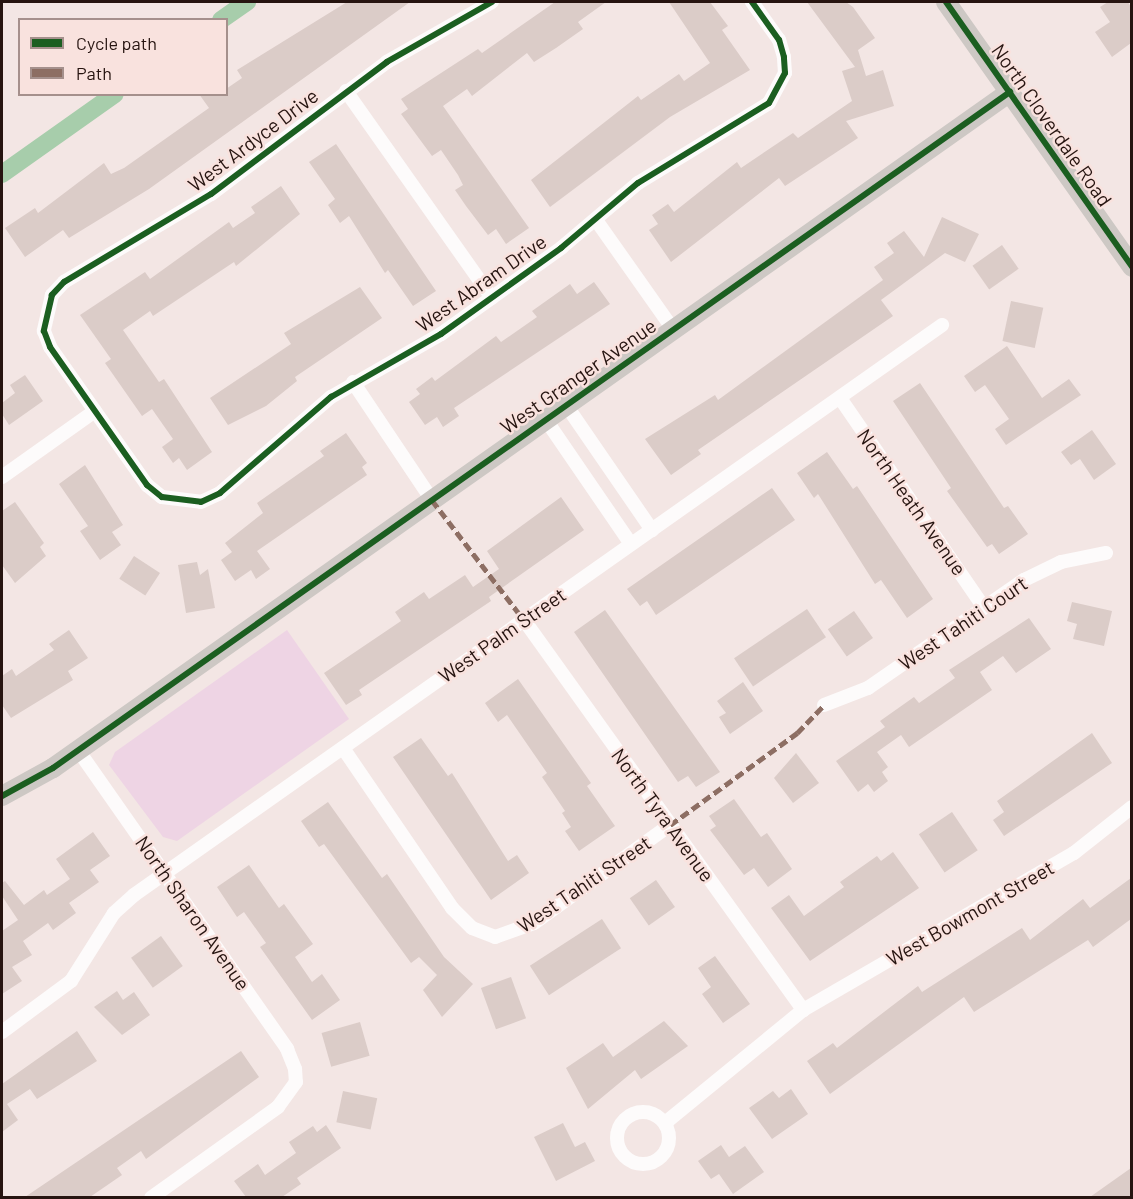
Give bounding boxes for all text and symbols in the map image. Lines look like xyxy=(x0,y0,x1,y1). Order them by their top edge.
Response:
legend xyxy=(18,18,228,96)
text: Cycle path xyxy=(76,32,157,54)
street label: North Cloverdale Road xyxy=(987,39,1117,211)
text: Path xyxy=(76,62,112,84)
street label: West Ardyce Drive xyxy=(183,83,323,197)
street label: West Abram Drive xyxy=(411,229,551,337)
street label: West Granger Avenue xyxy=(495,313,661,439)
street label: North Heath Avenue xyxy=(852,424,972,580)
street label: West Tahiti Court xyxy=(894,571,1032,675)
street label: West Palm Street xyxy=(434,582,570,688)
street label: North Tyra Avenue xyxy=(607,744,719,886)
street label: West Tahiti Street xyxy=(513,830,655,938)
street label: North Sharon Avenue xyxy=(131,831,255,995)
street label: West Bowmont Street xyxy=(882,855,1058,971)

